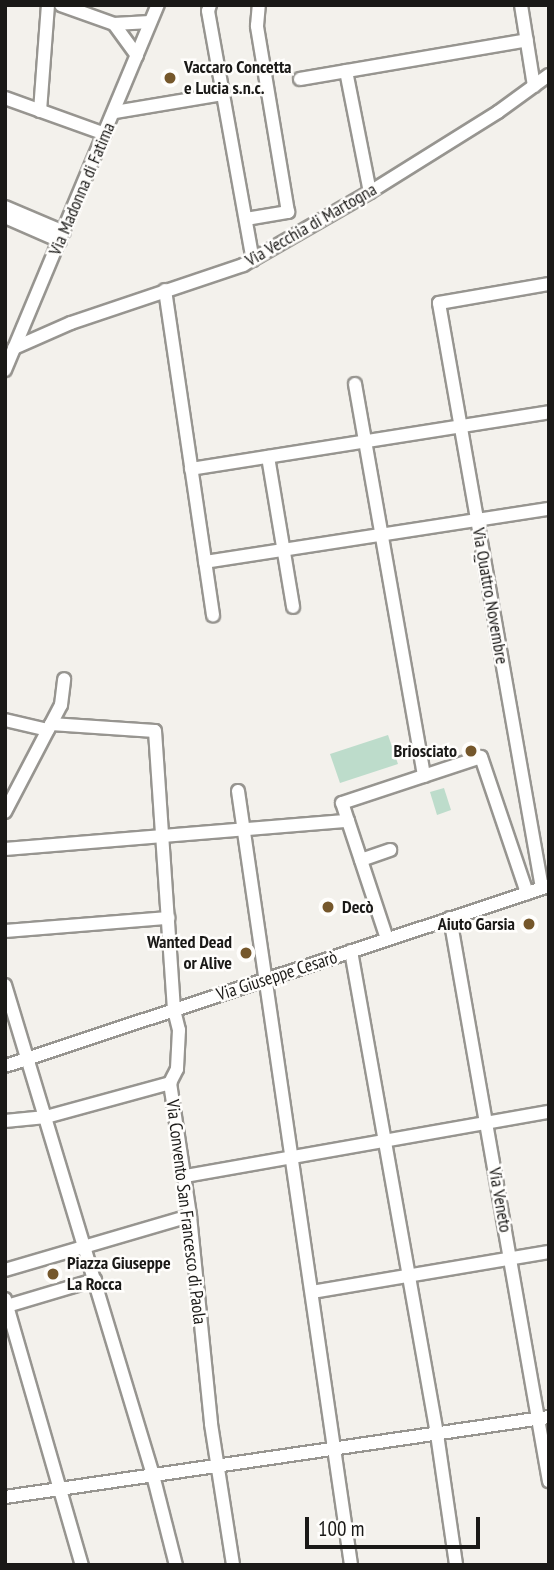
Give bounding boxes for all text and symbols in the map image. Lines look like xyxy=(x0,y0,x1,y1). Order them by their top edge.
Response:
place label: Vaccaro Concetta e Lucia s.n.c. xyxy=(184,57,292,100)
marker: Vaccaro Concetta e Lucia s.n.c. xyxy=(162,70,178,86)
street label: Via Madonna di Fatima xyxy=(44,119,120,259)
street label: Via Vecchia di Martogna xyxy=(241,179,381,271)
street label: Via Quattro Novembre xyxy=(467,526,513,666)
place label: Briosciato xyxy=(394,740,457,762)
marker: Briosciato xyxy=(463,743,479,759)
place label: Decò xyxy=(342,896,373,918)
marker: Decò xyxy=(320,899,336,915)
place label: Aiuto Garsia xyxy=(437,913,515,935)
marker: Aiuto Garsia xyxy=(521,916,537,932)
place label: Wanted Dead or Alive xyxy=(147,932,232,974)
marker: Wanted Dead or Alive xyxy=(238,945,254,961)
street label: Via Giuseppe Cesarò xyxy=(214,946,340,1006)
street label: Via Convento San Francesco di Paola xyxy=(161,1098,211,1326)
street label: Via Veneto xyxy=(484,1166,516,1234)
place label: Piazza Giuseppe La Rocca xyxy=(67,1253,171,1296)
marker: Piazza Giuseppe La Rocca xyxy=(45,1266,61,1282)
scale bar xyxy=(309,1504,484,1548)
text: 100 m xyxy=(318,1515,364,1542)

